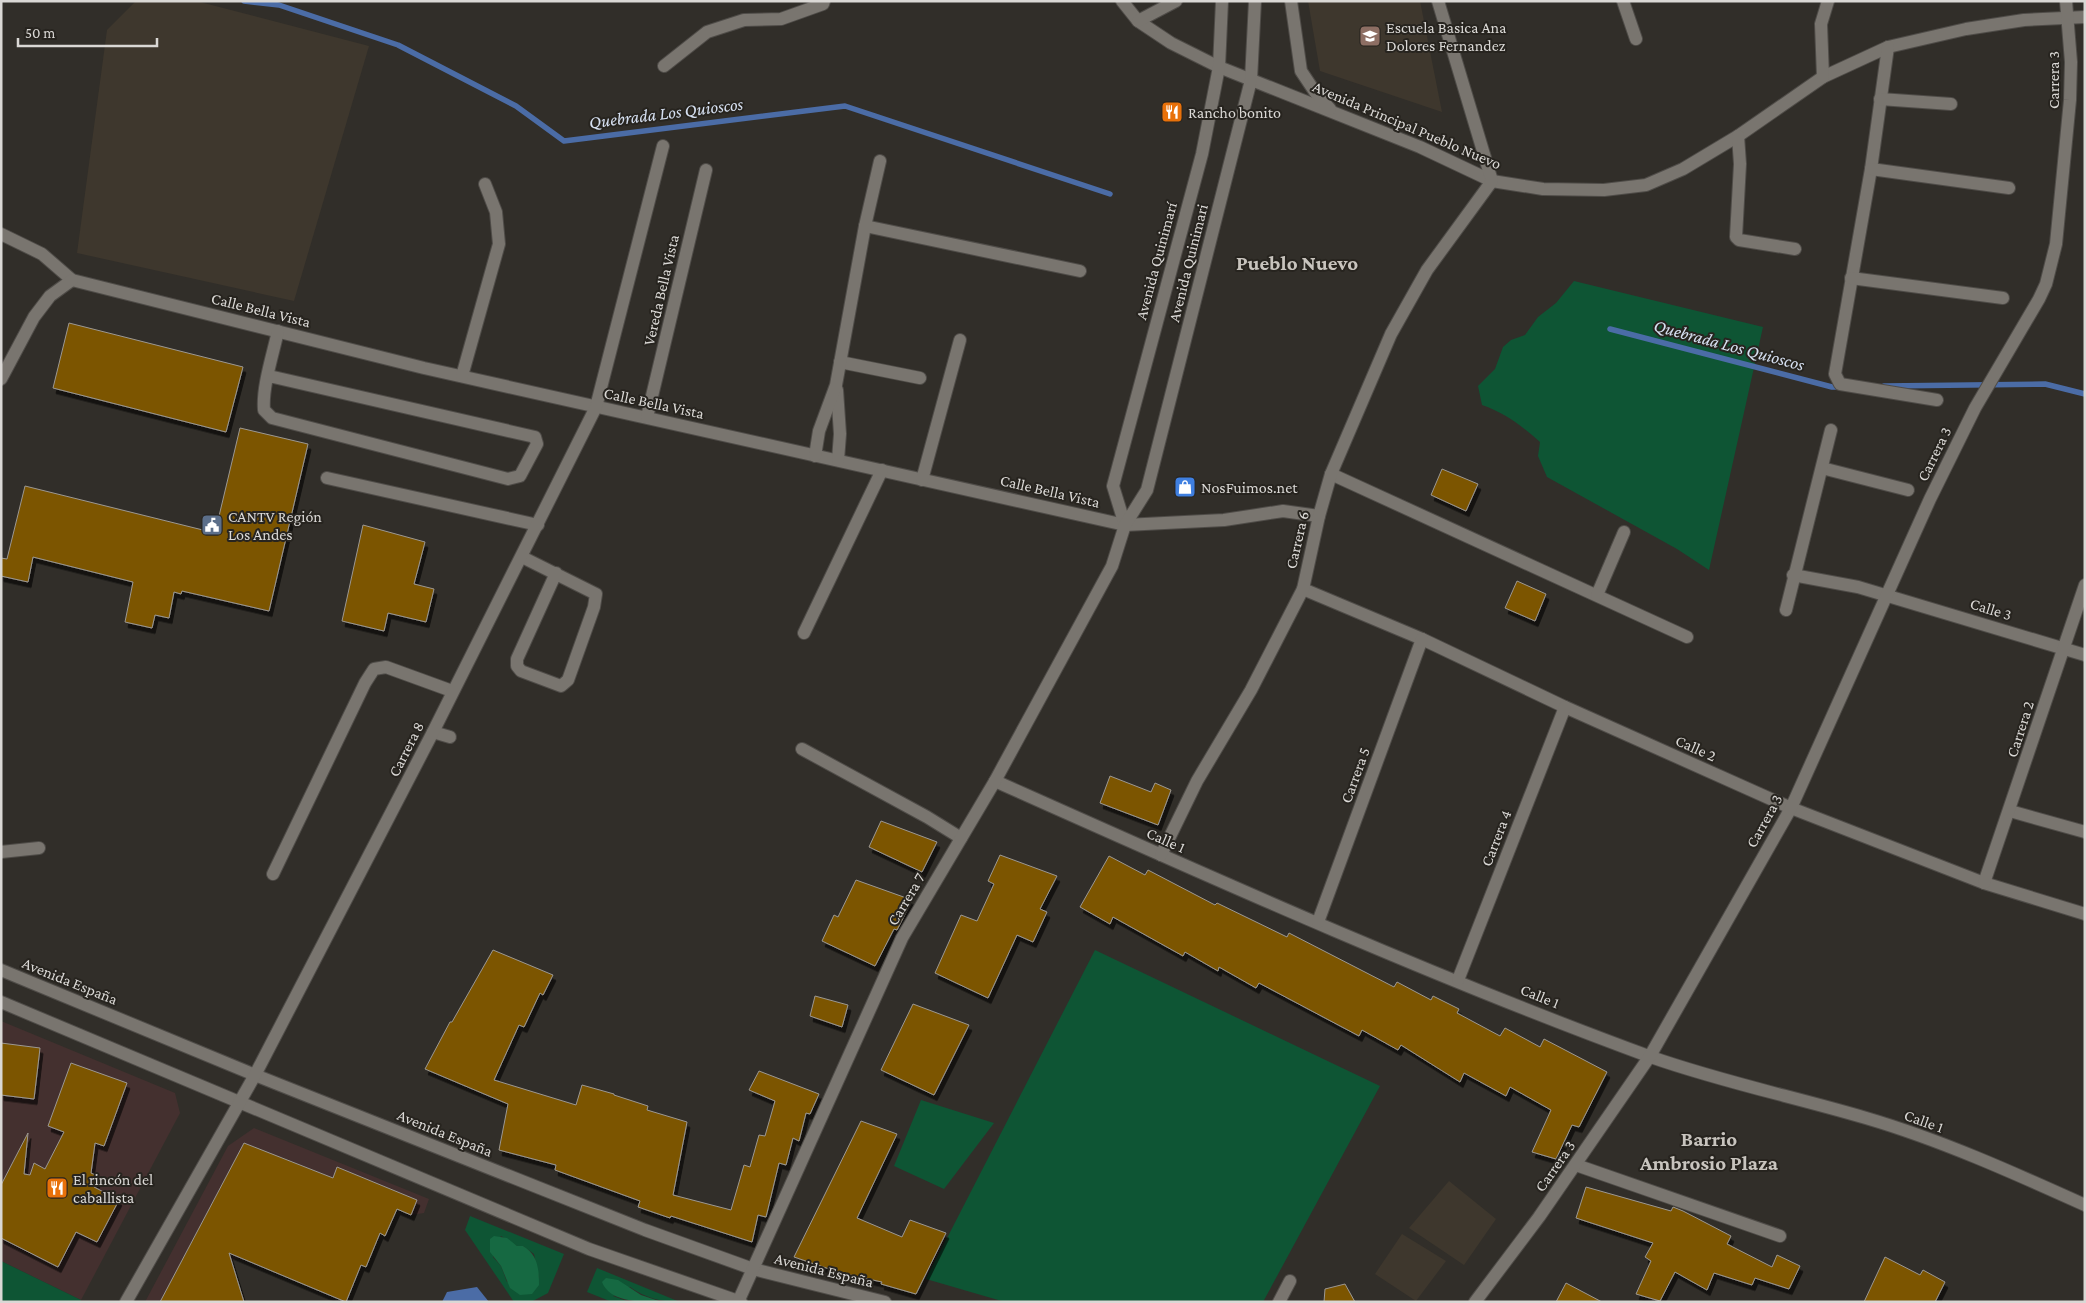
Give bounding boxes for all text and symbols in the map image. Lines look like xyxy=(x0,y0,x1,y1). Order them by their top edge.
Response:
scale bar xyxy=(18,15,156,47)
place label: Escuela Basica Ana Dolores Fernandez xyxy=(1386,19,1507,54)
school or university icon: Escuela Basica Ana Dolores Fernandez xyxy=(1358,24,1382,48)
text: 50 m xyxy=(25,25,55,41)
street label: Carrera 3 xyxy=(2045,51,2062,109)
street label: Avenida Principal Pueblo Nuevo xyxy=(1310,78,1504,173)
water label: Quebrada Los Quioscos xyxy=(588,94,745,132)
restaurant icon: Rancho bonito xyxy=(1160,100,1184,124)
place label: Rancho bonito xyxy=(1188,104,1281,121)
street label: Avenida Quinimarí xyxy=(1132,200,1180,322)
street label: Avenida Quinimari xyxy=(1165,202,1211,324)
street label: Vereda Bella Vista xyxy=(640,232,682,347)
district label: Pueblo Nuevo xyxy=(1236,251,1358,275)
street label: Calle Bella Vista xyxy=(210,289,313,331)
water label: Quebrada Los Quioscos xyxy=(1652,315,1807,375)
street label: Calle Bella Vista xyxy=(602,384,706,422)
street label: Carrera 3 xyxy=(1914,424,1954,484)
street label: Calle Bella Vista xyxy=(999,471,1102,511)
shop icon: NosFuimos.net xyxy=(1173,475,1197,499)
place label: NosFuimos.net xyxy=(1201,479,1298,496)
place label: CANTV Región Los Andes xyxy=(228,508,322,543)
street label: Carrera 6 xyxy=(1282,509,1312,571)
public building icon: CANTV Región Los Andes xyxy=(200,513,224,537)
street label: Calle 3 xyxy=(1968,595,2014,623)
street label: Carrera 2 xyxy=(2003,698,2037,759)
street label: Carrera 8 xyxy=(385,719,427,779)
street label: Calle 2 xyxy=(1673,732,1719,765)
street label: Carrera 5 xyxy=(1337,745,1373,805)
street label: Carrera 3 xyxy=(1742,791,1786,851)
street label: Carrera 4 xyxy=(1478,808,1514,868)
street label: Calle 1 xyxy=(1144,824,1188,856)
street label: Carrera 7 xyxy=(884,869,929,928)
street label: Avenida España xyxy=(19,954,121,1009)
street label: Calle 1 xyxy=(1518,981,1562,1011)
street label: Avenida España xyxy=(394,1106,496,1161)
street label: Calle 1 xyxy=(1902,1106,1946,1136)
district label: Barrio Ambrosio Plaza xyxy=(1639,1127,1779,1175)
street label: Carrera 3 xyxy=(1531,1137,1579,1195)
place label: El rincón del caballista xyxy=(73,1171,153,1206)
restaurant icon: El rincón del caballista xyxy=(45,1176,69,1200)
street label: Avenida España xyxy=(773,1249,876,1292)

